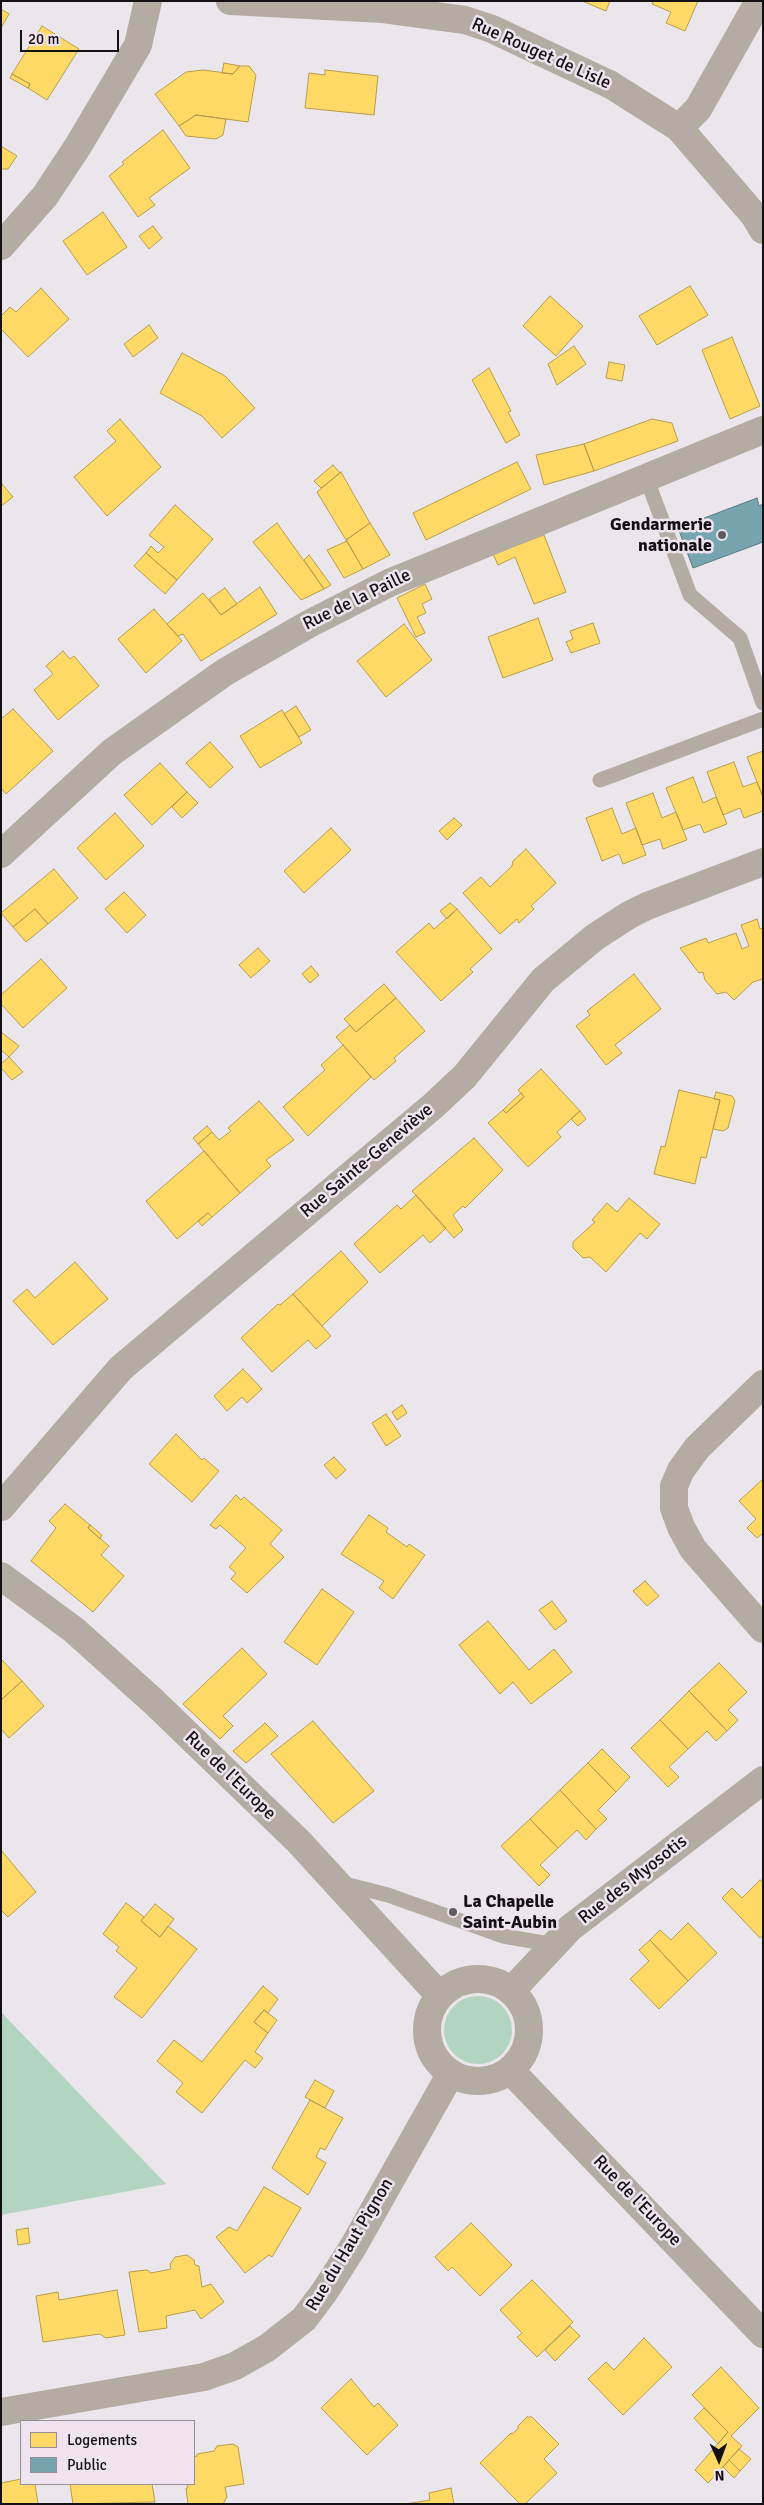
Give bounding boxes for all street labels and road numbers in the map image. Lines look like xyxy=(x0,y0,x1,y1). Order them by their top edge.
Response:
street label: Rue Rouget de Lisle xyxy=(468,14,614,94)
street label: Rue de la Paille xyxy=(300,565,414,635)
street label: Rue Sainte-Geneviève xyxy=(296,1099,438,1223)
street label: Rue de l'Europe xyxy=(180,1727,280,1825)
street label: Rue des Myosotis xyxy=(574,1831,692,1929)
street label: Rue de l'Europe xyxy=(588,2151,686,2251)
street label: Rue du Haut Pignon xyxy=(302,2175,398,2315)

